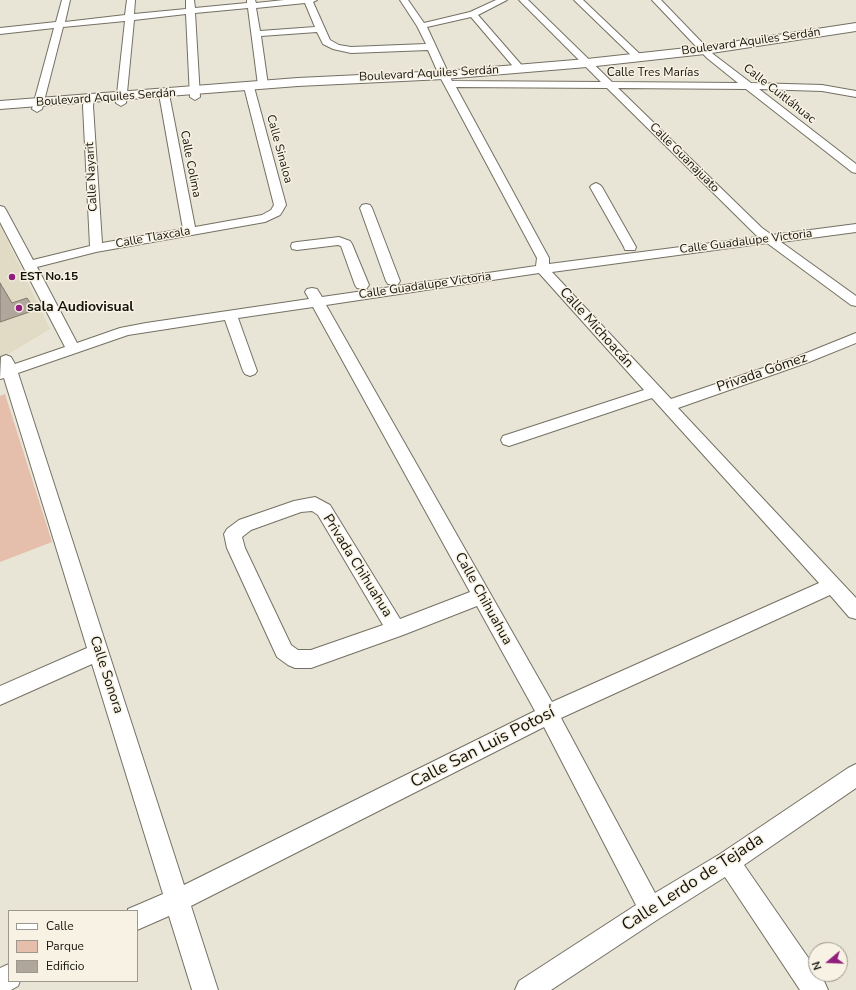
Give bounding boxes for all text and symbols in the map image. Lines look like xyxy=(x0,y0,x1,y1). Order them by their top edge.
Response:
street label: Boulevard Aquiles Serdán xyxy=(681,25,821,59)
street label: Calle Cuitláhuac xyxy=(740,61,818,127)
street label: Boulevard Aquiles Serdán xyxy=(359,63,499,85)
street label: Calle Tres Marías xyxy=(607,66,699,80)
street label: Boulevard Aquiles Serdán xyxy=(36,86,176,110)
street label: Calle Sinaloa xyxy=(263,113,295,185)
street label: Calle Guanajuato xyxy=(646,120,722,196)
street label: Calle Colima xyxy=(176,129,204,199)
street label: Calle Nayarit xyxy=(83,142,101,212)
street label: Calle Tlaxcala xyxy=(114,224,192,252)
street label: Calle Guadalupe Victoria xyxy=(679,227,813,257)
place label: EST No.15 xyxy=(20,270,78,284)
street label: Calle Guadalupe Victoria xyxy=(358,270,492,302)
marker: EST No.15 xyxy=(7,272,17,282)
street label: Calle Michoacán xyxy=(555,284,637,372)
place label: sala Audiovisual xyxy=(27,300,134,316)
marker: sala Audiovisual xyxy=(14,303,24,313)
street label: Privada Gómez xyxy=(715,350,809,396)
street label: Privada Chihuahua xyxy=(319,512,395,620)
street label: Calle Chihuahua xyxy=(451,550,515,648)
street label: Calle Sonora xyxy=(86,634,126,716)
street label: Calle San Luis Potosí xyxy=(407,703,559,793)
street label: Calle Lerdo de Tejada xyxy=(618,830,768,936)
legend xyxy=(8,910,138,982)
text: Calle xyxy=(46,918,74,934)
text: Parque xyxy=(46,938,84,954)
north arrow xyxy=(808,942,848,982)
text: Edificio xyxy=(46,958,84,974)
text: N xyxy=(809,959,826,972)

